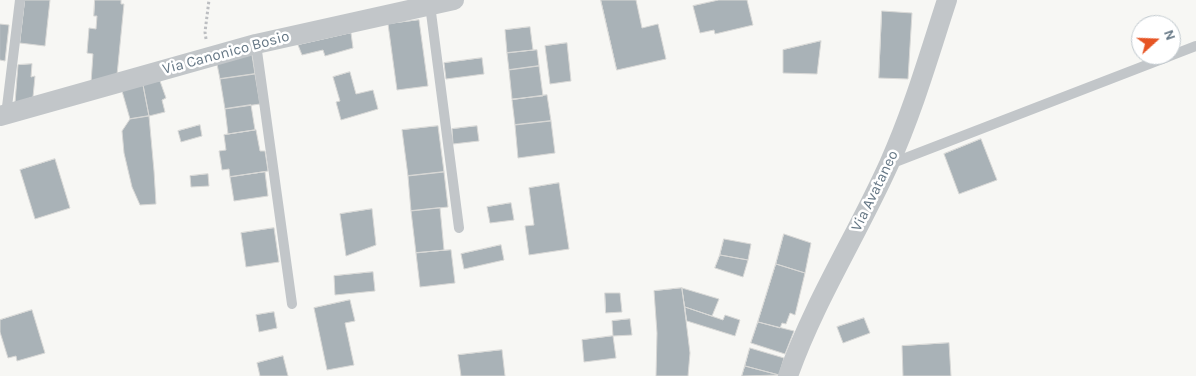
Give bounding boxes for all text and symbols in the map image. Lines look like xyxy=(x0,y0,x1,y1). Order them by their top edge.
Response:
north arrow xyxy=(1131,15,1181,65)
street label: Via Canonico Bosio xyxy=(161,27,291,79)
text: N xyxy=(1160,27,1179,43)
street label: Via Avataneo xyxy=(848,148,902,234)

